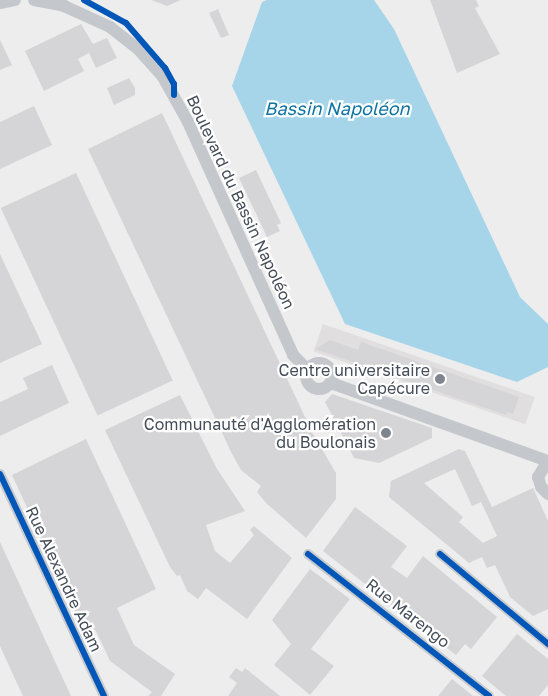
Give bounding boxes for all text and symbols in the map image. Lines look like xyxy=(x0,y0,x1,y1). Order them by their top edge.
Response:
street label: Boulevard du Bassin Napoléon xyxy=(183,92,299,312)
water label: Bassin Napoléon xyxy=(264,97,410,119)
place label: Centre universitaire Capécure xyxy=(279,360,430,398)
marker: Centre universitaire Capécure xyxy=(434,373,446,385)
place label: Communauté d'Agglomération du Boulonais xyxy=(144,414,376,452)
marker: Communauté d'Agglomération du Boulonais xyxy=(380,427,392,439)
street label: Rue Alexandre Adam xyxy=(22,503,106,655)
street label: Rue Marengo xyxy=(362,574,454,652)

